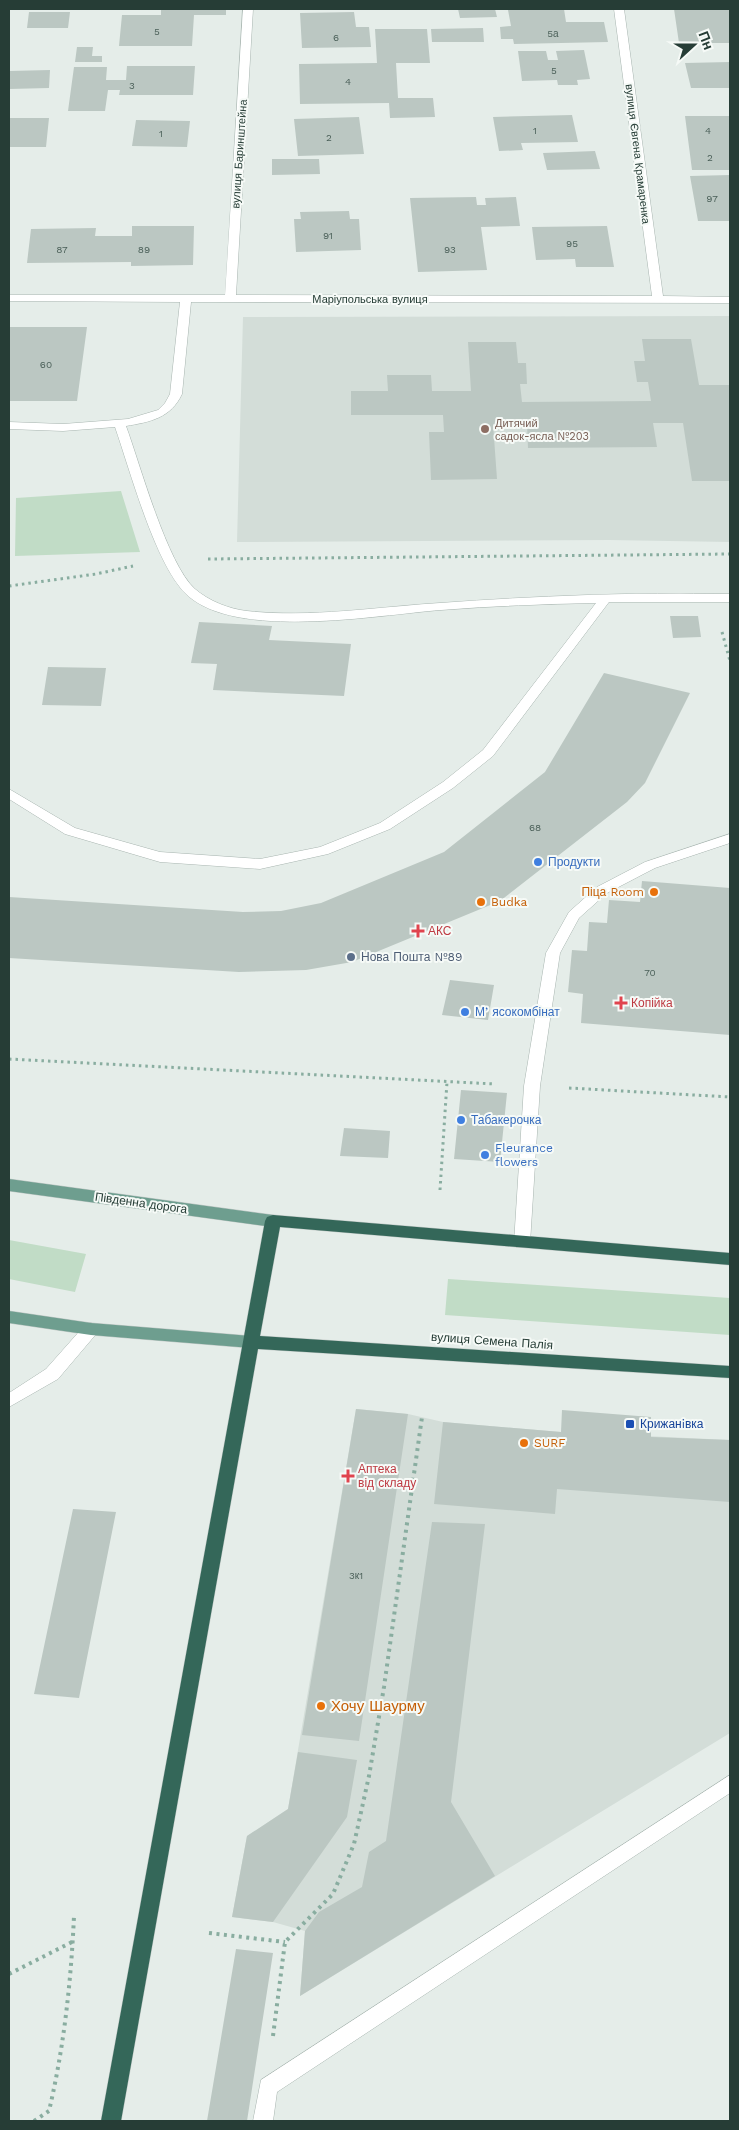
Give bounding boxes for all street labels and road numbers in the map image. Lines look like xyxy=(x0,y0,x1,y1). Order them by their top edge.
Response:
street label: вулиця Євгена Крамаренка xyxy=(622,83,653,226)
street label: вулиця Баринштейна xyxy=(229,98,250,209)
street label: Маріупольська вулиця xyxy=(312,293,428,306)
street label: Південна дорога xyxy=(94,1190,188,1216)
street label: вулиця Семена Палія xyxy=(431,1330,553,1352)

